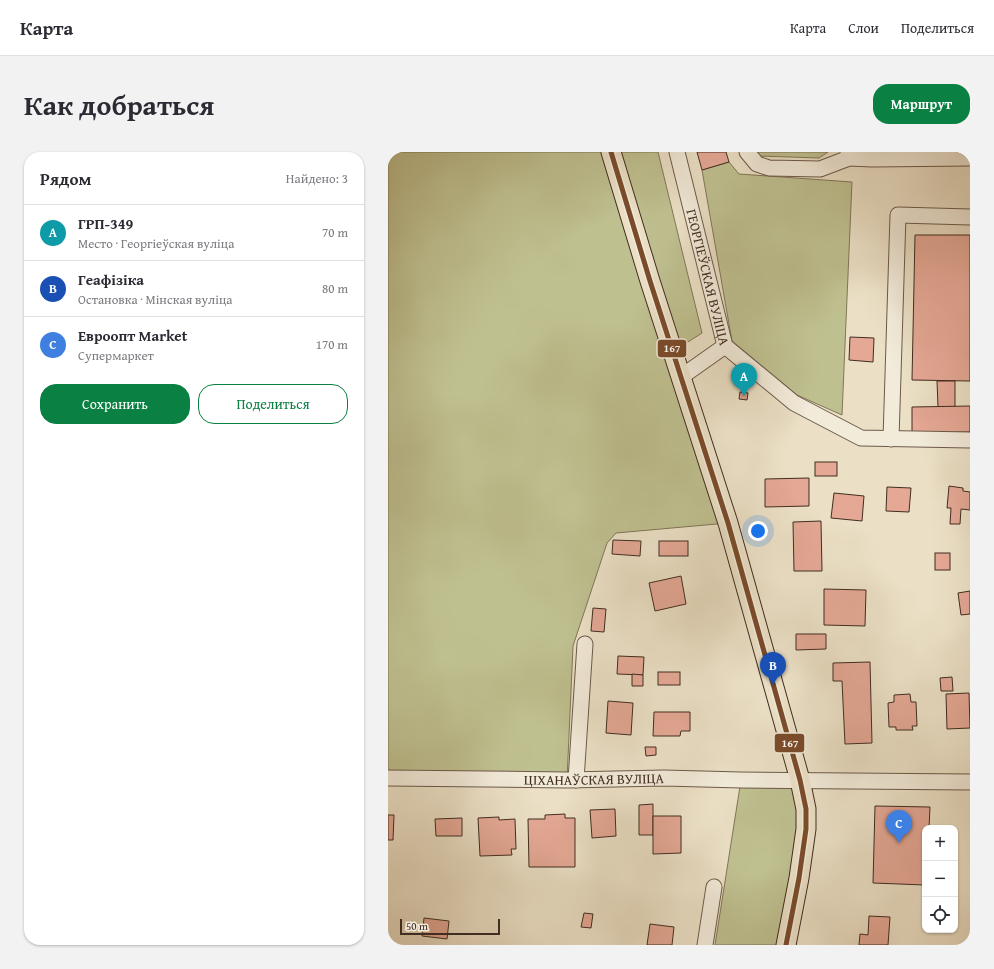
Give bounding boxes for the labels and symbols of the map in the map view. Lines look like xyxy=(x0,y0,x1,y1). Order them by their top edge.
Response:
street label: ГЕОРГІЕЎСКАЯ ВУЛІЦА xyxy=(681,207,735,348)
line badge: 167 xyxy=(657,339,687,358)
text: 167 xyxy=(663,340,681,356)
pin: A xyxy=(731,363,757,396)
your location xyxy=(748,521,768,541)
pin: B xyxy=(760,652,786,685)
line badge: 167 xyxy=(774,733,805,753)
text: 167 xyxy=(781,735,799,751)
street label: ЦІХАНАЎСКАЯ ВУЛІЦА xyxy=(524,768,665,790)
pin: C xyxy=(886,810,912,843)
scale bar xyxy=(400,917,500,936)

